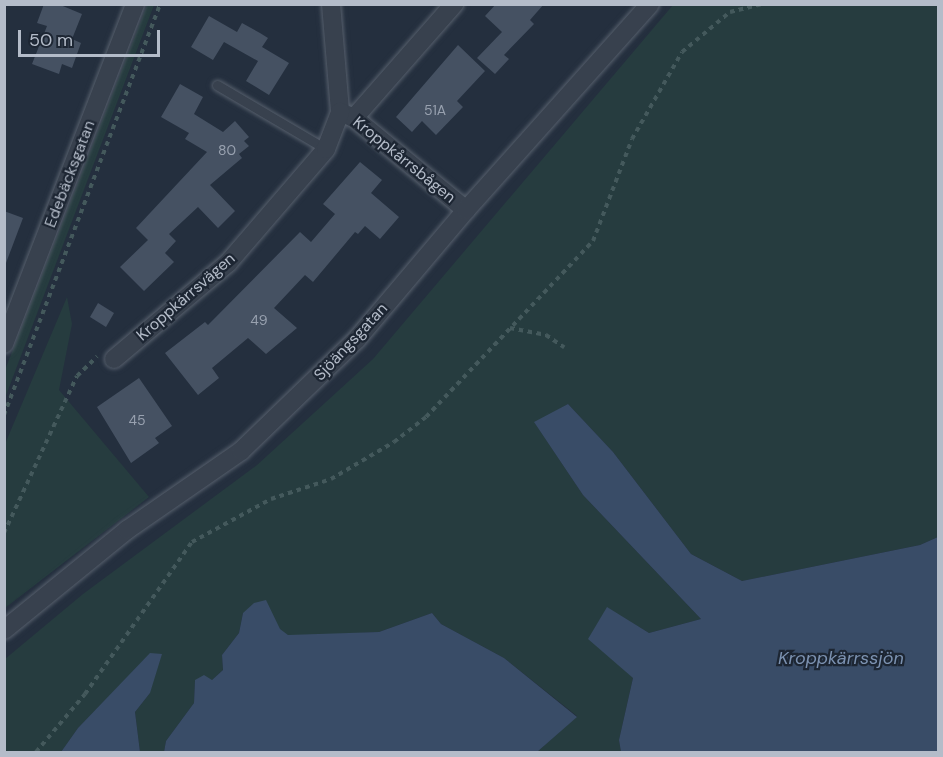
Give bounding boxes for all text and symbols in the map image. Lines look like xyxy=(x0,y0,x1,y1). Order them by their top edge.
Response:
scale bar xyxy=(21,18,164,56)
text: 50 m xyxy=(29,28,73,52)
house number: 51A xyxy=(424,102,446,118)
street label: Kroppkårrsbågen xyxy=(349,113,459,207)
street label: Edebäcksgatan xyxy=(41,118,99,230)
house number: 80 xyxy=(218,142,236,158)
street label: Kroppkärrsvägen xyxy=(133,249,239,345)
street label: Sjöängsgatan xyxy=(310,299,392,385)
house number: 49 xyxy=(250,312,268,328)
house number: 45 xyxy=(128,412,146,428)
water label: Kroppkärrssjön xyxy=(778,647,904,669)

